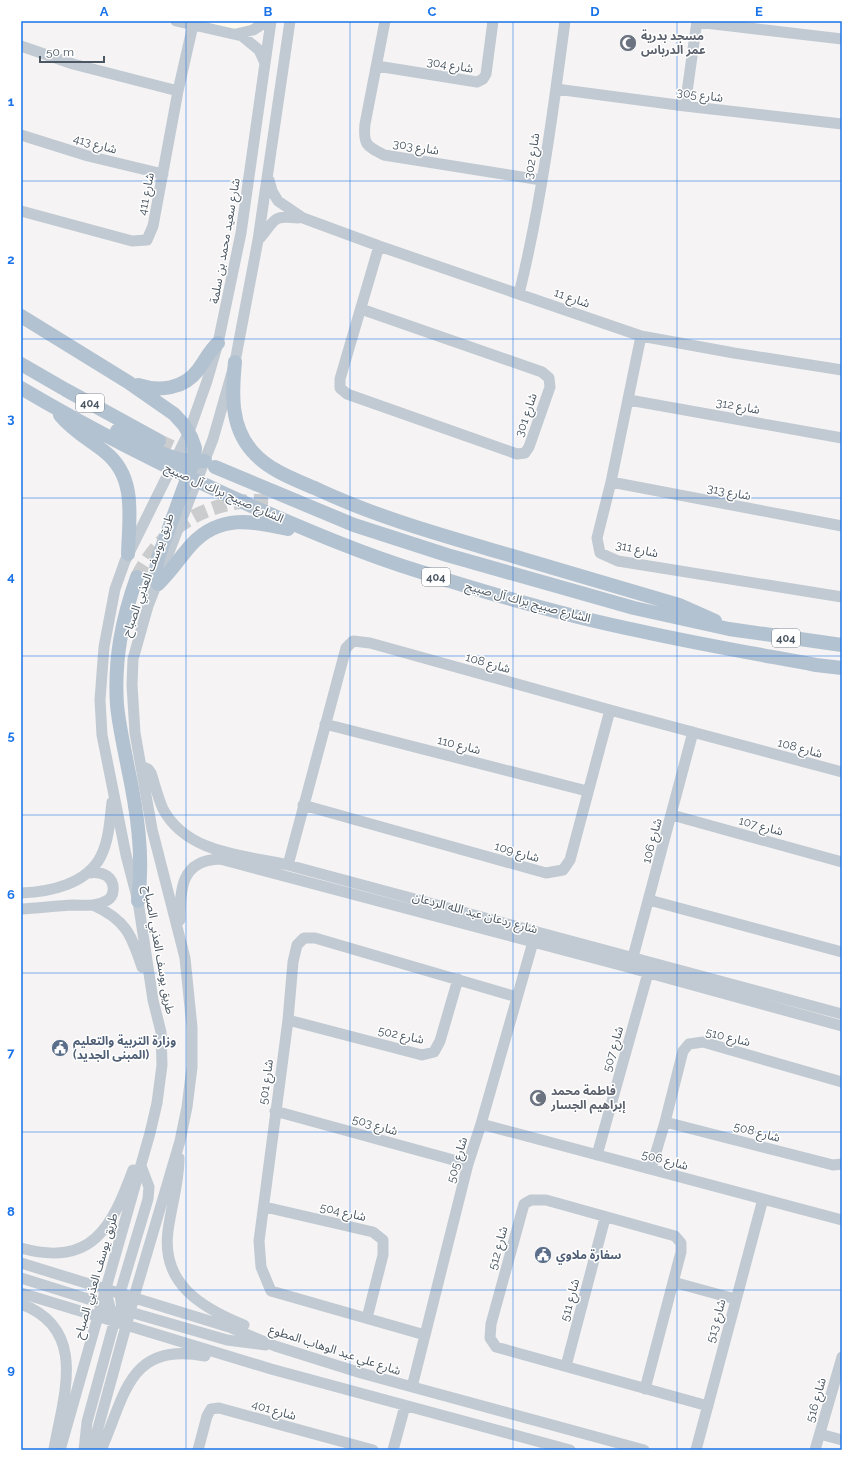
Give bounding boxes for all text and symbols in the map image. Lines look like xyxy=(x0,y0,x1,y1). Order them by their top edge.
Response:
text: A xyxy=(100,4,109,19)
text: B xyxy=(264,4,273,19)
text: C xyxy=(428,4,437,19)
text: D xyxy=(590,4,600,19)
text: E xyxy=(755,4,763,19)
place label: مسجد بدرية عمر الدرباس xyxy=(641,29,706,57)
mosque icon: مسجد بدرية عمر الدرباس xyxy=(618,33,638,53)
scale bar xyxy=(40,38,104,64)
text: 50 m xyxy=(46,45,74,59)
street label: شارع 304 xyxy=(425,54,474,78)
street label: شارع 305 xyxy=(676,85,724,107)
text: 1 xyxy=(8,94,15,109)
street label: شارع 413 xyxy=(71,131,118,158)
street label: شارع 302 xyxy=(521,132,545,180)
street label: شارع 303 xyxy=(392,136,440,160)
street label: شارع 411 xyxy=(135,171,159,217)
street label: شارع سعيد محمد بن سلمة xyxy=(207,177,245,305)
text: 2 xyxy=(7,252,15,267)
street label: شارع 11 xyxy=(552,285,592,312)
street label: شارع 301 xyxy=(512,391,542,439)
road number: 404 xyxy=(76,394,104,412)
street label: شارع 312 xyxy=(715,395,761,419)
text: 3 xyxy=(7,411,15,426)
street label: الشارع صبيح براك آل صبيح xyxy=(161,460,286,528)
street label: شارع 313 xyxy=(705,481,752,505)
street label: طريق يوسف العذبي الصباح xyxy=(119,511,179,639)
street label: شارع 311 xyxy=(614,538,660,562)
road number: 404 xyxy=(422,568,450,586)
text: 4 xyxy=(7,569,15,584)
street label: الشارع صبيح براك آل صبيح xyxy=(463,579,592,627)
road number: 404 xyxy=(772,629,800,647)
street label: شارع 108 xyxy=(463,650,512,678)
text: 5 xyxy=(7,728,15,743)
street label: شارع 110 xyxy=(435,733,482,759)
street label: شارع 108 xyxy=(775,735,824,763)
street label: شارع 107 xyxy=(737,813,785,841)
street label: شارع 106 xyxy=(639,817,667,866)
street label: شارع 109 xyxy=(492,839,541,867)
street label: طريق يوسف العذبي الصباح xyxy=(138,885,177,1016)
text: 6 xyxy=(7,887,15,902)
street label: شارع ردعان عبد الله الردعان xyxy=(410,890,539,938)
street label: شارع 502 xyxy=(376,1023,425,1049)
street label: شارع 507 xyxy=(600,1025,628,1074)
street label: شارع 510 xyxy=(704,1025,752,1051)
place label: وزارة التربية والتعليم (المبنى الجديد) xyxy=(73,1034,176,1062)
public building icon: وزارة التربية والتعليم (المبنى الجديد) xyxy=(50,1038,70,1058)
text: 7 xyxy=(7,1045,15,1060)
street label: شارع 501 xyxy=(256,1059,278,1106)
place label: فاطمة محمد إبراهيم الجسار xyxy=(550,1084,626,1114)
mosque icon: فاطمة محمد إبراهيم الجسار xyxy=(528,1088,548,1108)
street label: شارع 503 xyxy=(350,1112,399,1140)
street label: شارع 508 xyxy=(732,1119,782,1147)
street label: شارع 505 xyxy=(444,1136,472,1185)
street label: شارع 506 xyxy=(640,1147,690,1175)
street label: شارع 504 xyxy=(318,1200,367,1226)
text: 8 xyxy=(7,1204,15,1219)
street label: طريق يوسف العذبي الصباح xyxy=(71,1212,123,1341)
street label: شارع 512 xyxy=(485,1225,512,1272)
public building icon: سفارة ملاوي xyxy=(533,1245,553,1265)
place label: سفارة ملاوي xyxy=(556,1248,622,1265)
street label: شارع 511 xyxy=(558,1277,584,1323)
street label: شارع 513 xyxy=(703,1298,730,1345)
street label: شارع علي عبد الوهاب المطوع xyxy=(266,1322,403,1381)
text: 9 xyxy=(7,1362,15,1377)
street label: شارع 516 xyxy=(803,1376,831,1424)
street label: شارع 401 xyxy=(250,1397,298,1425)

